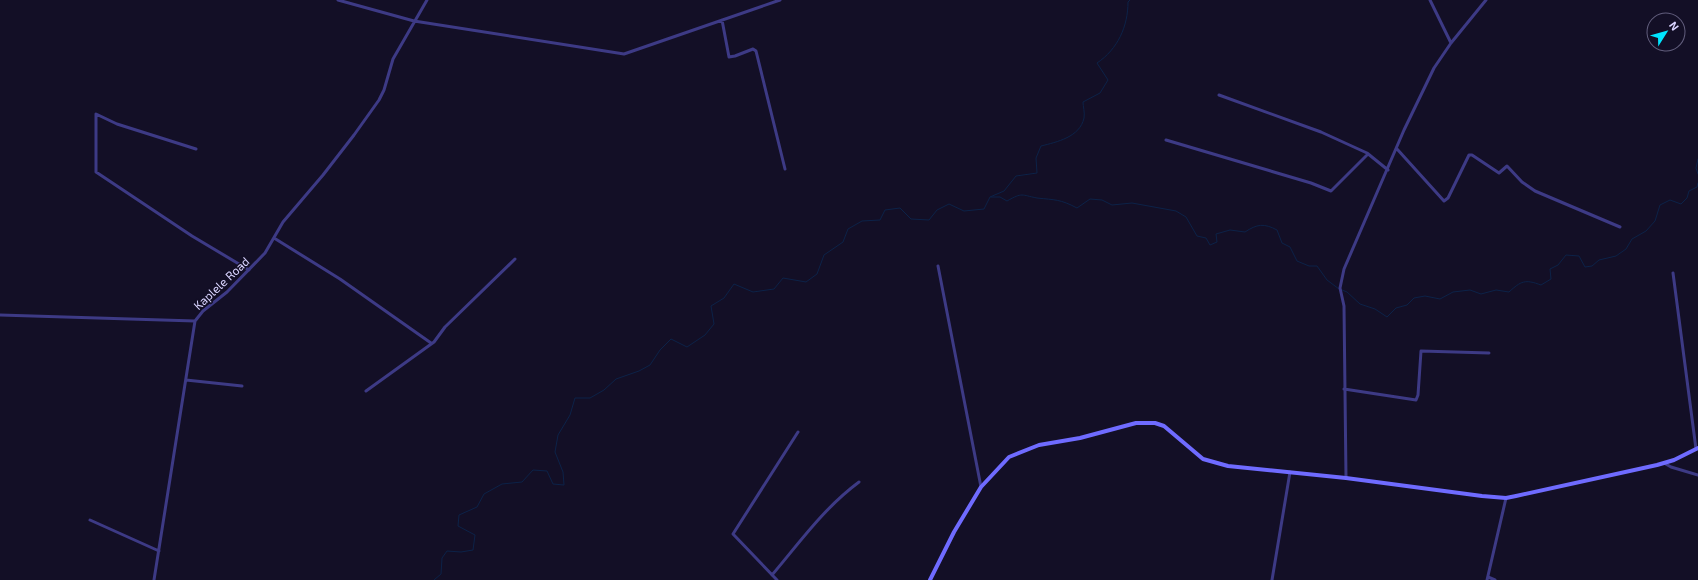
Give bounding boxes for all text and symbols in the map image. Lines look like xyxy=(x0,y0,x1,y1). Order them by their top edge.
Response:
north arrow xyxy=(1646,12,1686,52)
text: N xyxy=(1667,19,1682,33)
street label: Kaplele Road xyxy=(190,254,252,312)

